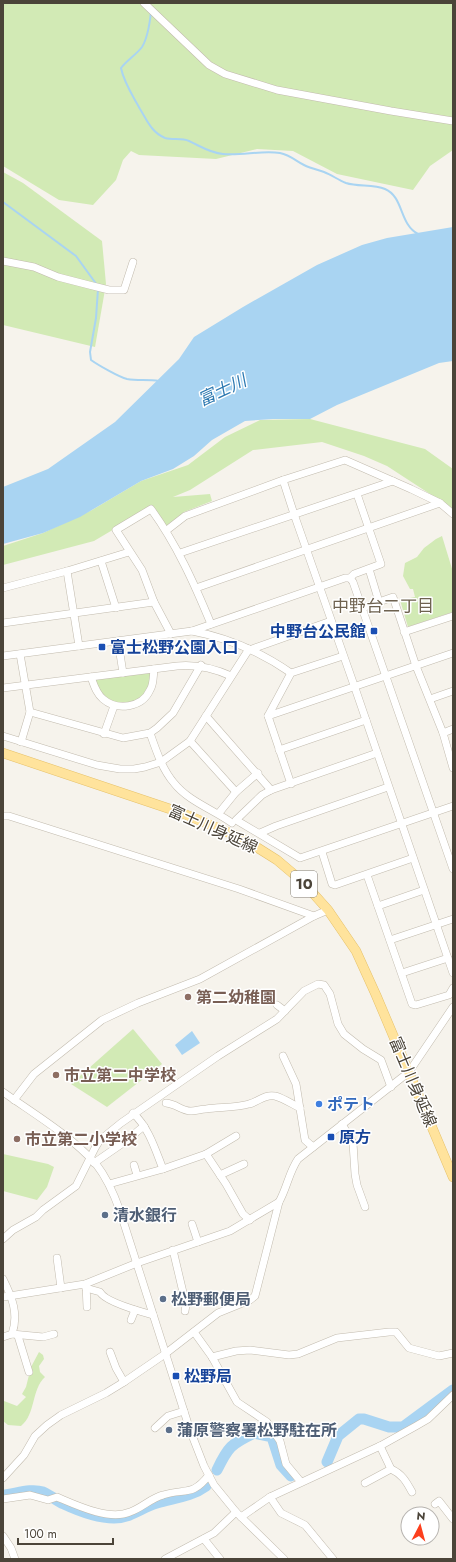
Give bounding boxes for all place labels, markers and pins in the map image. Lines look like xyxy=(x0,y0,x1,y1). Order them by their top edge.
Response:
place label: 中野台公民館 xyxy=(270,620,366,643)
marker: 中野台公民館 xyxy=(369,626,379,636)
place label: 富士松野公園入口 xyxy=(110,636,238,659)
marker: 富士松野公園入口 xyxy=(97,642,107,652)
place label: 第二幼稚園 xyxy=(196,986,276,1009)
marker: 第二幼稚園 xyxy=(183,992,193,1002)
place label: 市立第二中学校 xyxy=(64,1064,176,1087)
marker: 市立第二中学校 xyxy=(51,1070,61,1080)
place label: ポテト xyxy=(327,1093,375,1116)
marker: ポテト xyxy=(314,1099,324,1109)
place label: 原方 xyxy=(339,1126,371,1149)
place label: 市立第二小学校 xyxy=(25,1128,137,1151)
marker: 原方 xyxy=(326,1132,336,1142)
marker: 市立第二小学校 xyxy=(12,1134,22,1144)
place label: 清水銀行 xyxy=(113,1204,177,1227)
marker: 清水銀行 xyxy=(100,1210,110,1220)
place label: 松野郵便局 xyxy=(171,1288,251,1311)
marker: 松野郵便局 xyxy=(158,1294,168,1304)
place label: 松野局 xyxy=(184,1365,232,1388)
marker: 松野局 xyxy=(171,1371,181,1381)
place label: 蒲原警察署松野駐在所 xyxy=(177,1419,337,1442)
marker: 蒲原警察署松野駐在所 xyxy=(164,1425,174,1435)

